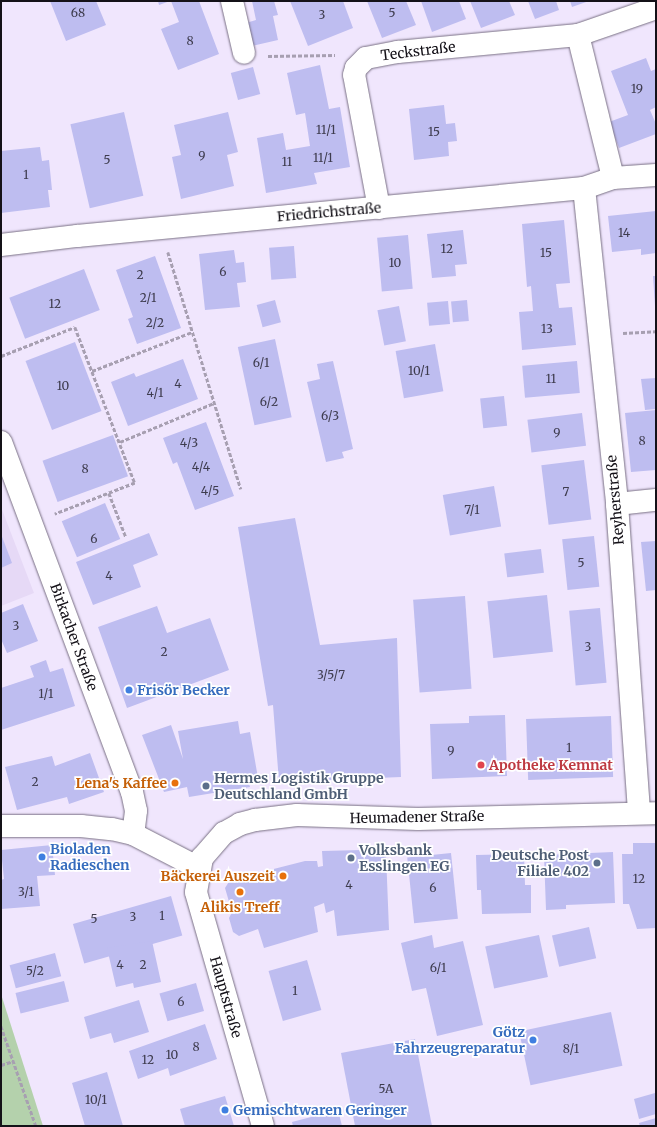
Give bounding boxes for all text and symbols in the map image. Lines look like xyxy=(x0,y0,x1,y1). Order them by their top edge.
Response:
house number: 68 xyxy=(71,6,85,20)
house number: 5 xyxy=(388,6,396,20)
house number: 3 xyxy=(319,8,325,22)
house number: 8 xyxy=(186,34,194,48)
street label: Teckstraße xyxy=(380,38,456,64)
house number: 19 xyxy=(631,82,643,96)
house number: 11/1 xyxy=(316,123,336,137)
house number: 15 xyxy=(428,125,440,139)
house number: 9 xyxy=(198,149,206,163)
house number: 11/1 xyxy=(313,151,333,165)
house number: 5 xyxy=(103,153,111,167)
house number: 11 xyxy=(282,155,292,169)
house number: 1 xyxy=(23,168,29,182)
street label: Friedrichstraße xyxy=(276,199,382,225)
house number: 14 xyxy=(618,226,630,240)
house number: 12 xyxy=(441,242,453,256)
house number: 15 xyxy=(540,246,552,260)
house number: 10 xyxy=(389,256,401,270)
house number: 6 xyxy=(219,265,227,279)
house number: 2 xyxy=(136,268,144,282)
house number: 2/1 xyxy=(140,291,156,305)
house number: 12 xyxy=(49,297,61,311)
house number: 2/2 xyxy=(146,316,164,330)
house number: 13 xyxy=(541,322,553,336)
house number: 6/1 xyxy=(253,356,269,370)
house number: 10/1 xyxy=(408,364,430,378)
house number: 11 xyxy=(546,372,556,386)
house number: 4 xyxy=(174,377,182,391)
house number: 10 xyxy=(57,379,69,393)
house number: 4/1 xyxy=(147,386,163,400)
house number: 6/2 xyxy=(260,395,278,409)
house number: 6/3 xyxy=(321,409,339,423)
house number: 9 xyxy=(553,426,561,440)
house number: 8 xyxy=(638,434,646,448)
house number: 4/3 xyxy=(180,436,198,450)
street label: Reyherstraße xyxy=(603,454,627,546)
house number: 4/4 xyxy=(192,460,210,474)
house number: 8 xyxy=(81,462,89,476)
house number: 4/5 xyxy=(201,484,219,498)
house number: 7 xyxy=(563,485,569,499)
house number: 7/1 xyxy=(464,503,480,517)
house number: 6 xyxy=(90,532,98,546)
house number: 5 xyxy=(577,556,585,570)
house number: 4 xyxy=(105,569,113,583)
street label: Birkacher Straße xyxy=(47,581,101,693)
house number: 3 xyxy=(13,619,19,633)
house number: 3 xyxy=(585,640,591,654)
house number: 2 xyxy=(160,645,168,659)
house number: 3/5/7 xyxy=(317,668,345,682)
place label: Frisör Becker xyxy=(137,682,230,698)
marker: Frisör Becker xyxy=(124,685,134,695)
house number: 1/1 xyxy=(39,687,53,701)
house number: 1 xyxy=(566,741,572,755)
house number: 9 xyxy=(447,744,455,758)
place label: Apotheke Kemnat xyxy=(489,757,613,773)
marker: Apotheke Kemnat xyxy=(476,760,486,770)
place label: Hermes Logistik Gruppe Deutschland GmbH xyxy=(214,770,384,802)
house number: 2 xyxy=(31,775,39,789)
place label: Lena's Kaffee xyxy=(75,775,167,791)
marker: Lena's Kaffee xyxy=(170,778,180,788)
marker: Hermes Logistik Gruppe Deutschland GmbH xyxy=(201,781,211,791)
street label: Heumadener Straße xyxy=(350,807,484,827)
place label: Bioladen Radieschen xyxy=(50,841,130,874)
place label: Volksbank Esslingen EG xyxy=(359,842,449,874)
place label: Deutsche Post Filiale 402 xyxy=(491,847,589,880)
marker: Bioladen Radieschen xyxy=(37,852,47,862)
marker: Volksbank Esslingen EG xyxy=(346,853,356,863)
marker: Deutsche Post Filiale 402 xyxy=(592,858,602,868)
place label: Bäckerei Auszeit xyxy=(161,868,275,884)
marker: Bäckerei Auszeit xyxy=(278,871,288,881)
house number: 12 xyxy=(633,872,645,886)
house number: 4 xyxy=(345,878,353,892)
house number: 6 xyxy=(429,881,437,895)
house number: 3/1 xyxy=(18,885,34,899)
marker: Alikis Treff xyxy=(235,887,245,897)
place label: Alikis Treff xyxy=(201,899,279,915)
house number: 1 xyxy=(159,909,165,923)
house number: 3 xyxy=(130,910,136,924)
house number: 5 xyxy=(90,912,98,926)
street label: Hauptstraße xyxy=(206,954,246,1040)
house number: 4 xyxy=(116,958,124,972)
house number: 2 xyxy=(139,958,147,972)
house number: 6/1 xyxy=(430,961,446,975)
house number: 5/2 xyxy=(26,964,44,978)
house number: 1 xyxy=(292,984,298,998)
house number: 6 xyxy=(177,995,185,1009)
place label: Götz Fahrzeugreparatur xyxy=(395,1024,525,1056)
marker: Götz Fahrzeugreparatur xyxy=(528,1035,538,1045)
house number: 8 xyxy=(192,1040,200,1054)
house number: 8/1 xyxy=(563,1042,579,1056)
house number: 10 xyxy=(166,1048,178,1062)
house number: 12 xyxy=(142,1053,154,1067)
house number: 5A xyxy=(378,1082,394,1096)
house number: 10/1 xyxy=(85,1093,107,1107)
place label: Gemischtwaren Geringer xyxy=(233,1102,407,1118)
marker: Gemischtwaren Geringer xyxy=(220,1105,230,1115)

